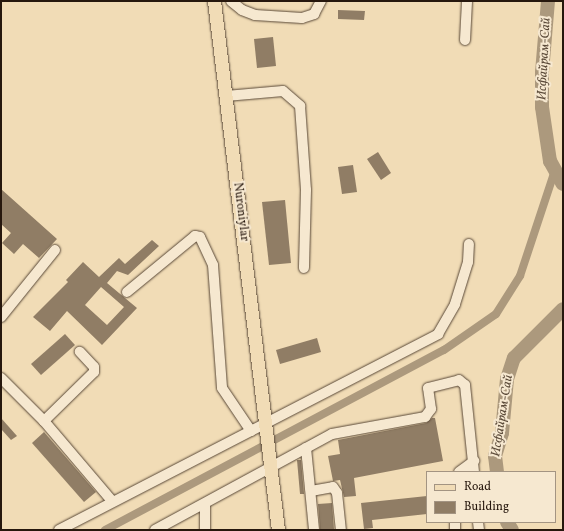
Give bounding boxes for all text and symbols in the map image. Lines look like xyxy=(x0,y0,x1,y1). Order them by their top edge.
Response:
water label: Исфайрам-Сай xyxy=(535,17,555,101)
street label: Nuroniylar xyxy=(229,182,251,242)
water label: Исфайрам-Сай xyxy=(489,374,517,458)
legend xyxy=(426,471,556,523)
text: Road xyxy=(464,479,491,495)
text: Building xyxy=(464,499,509,515)

